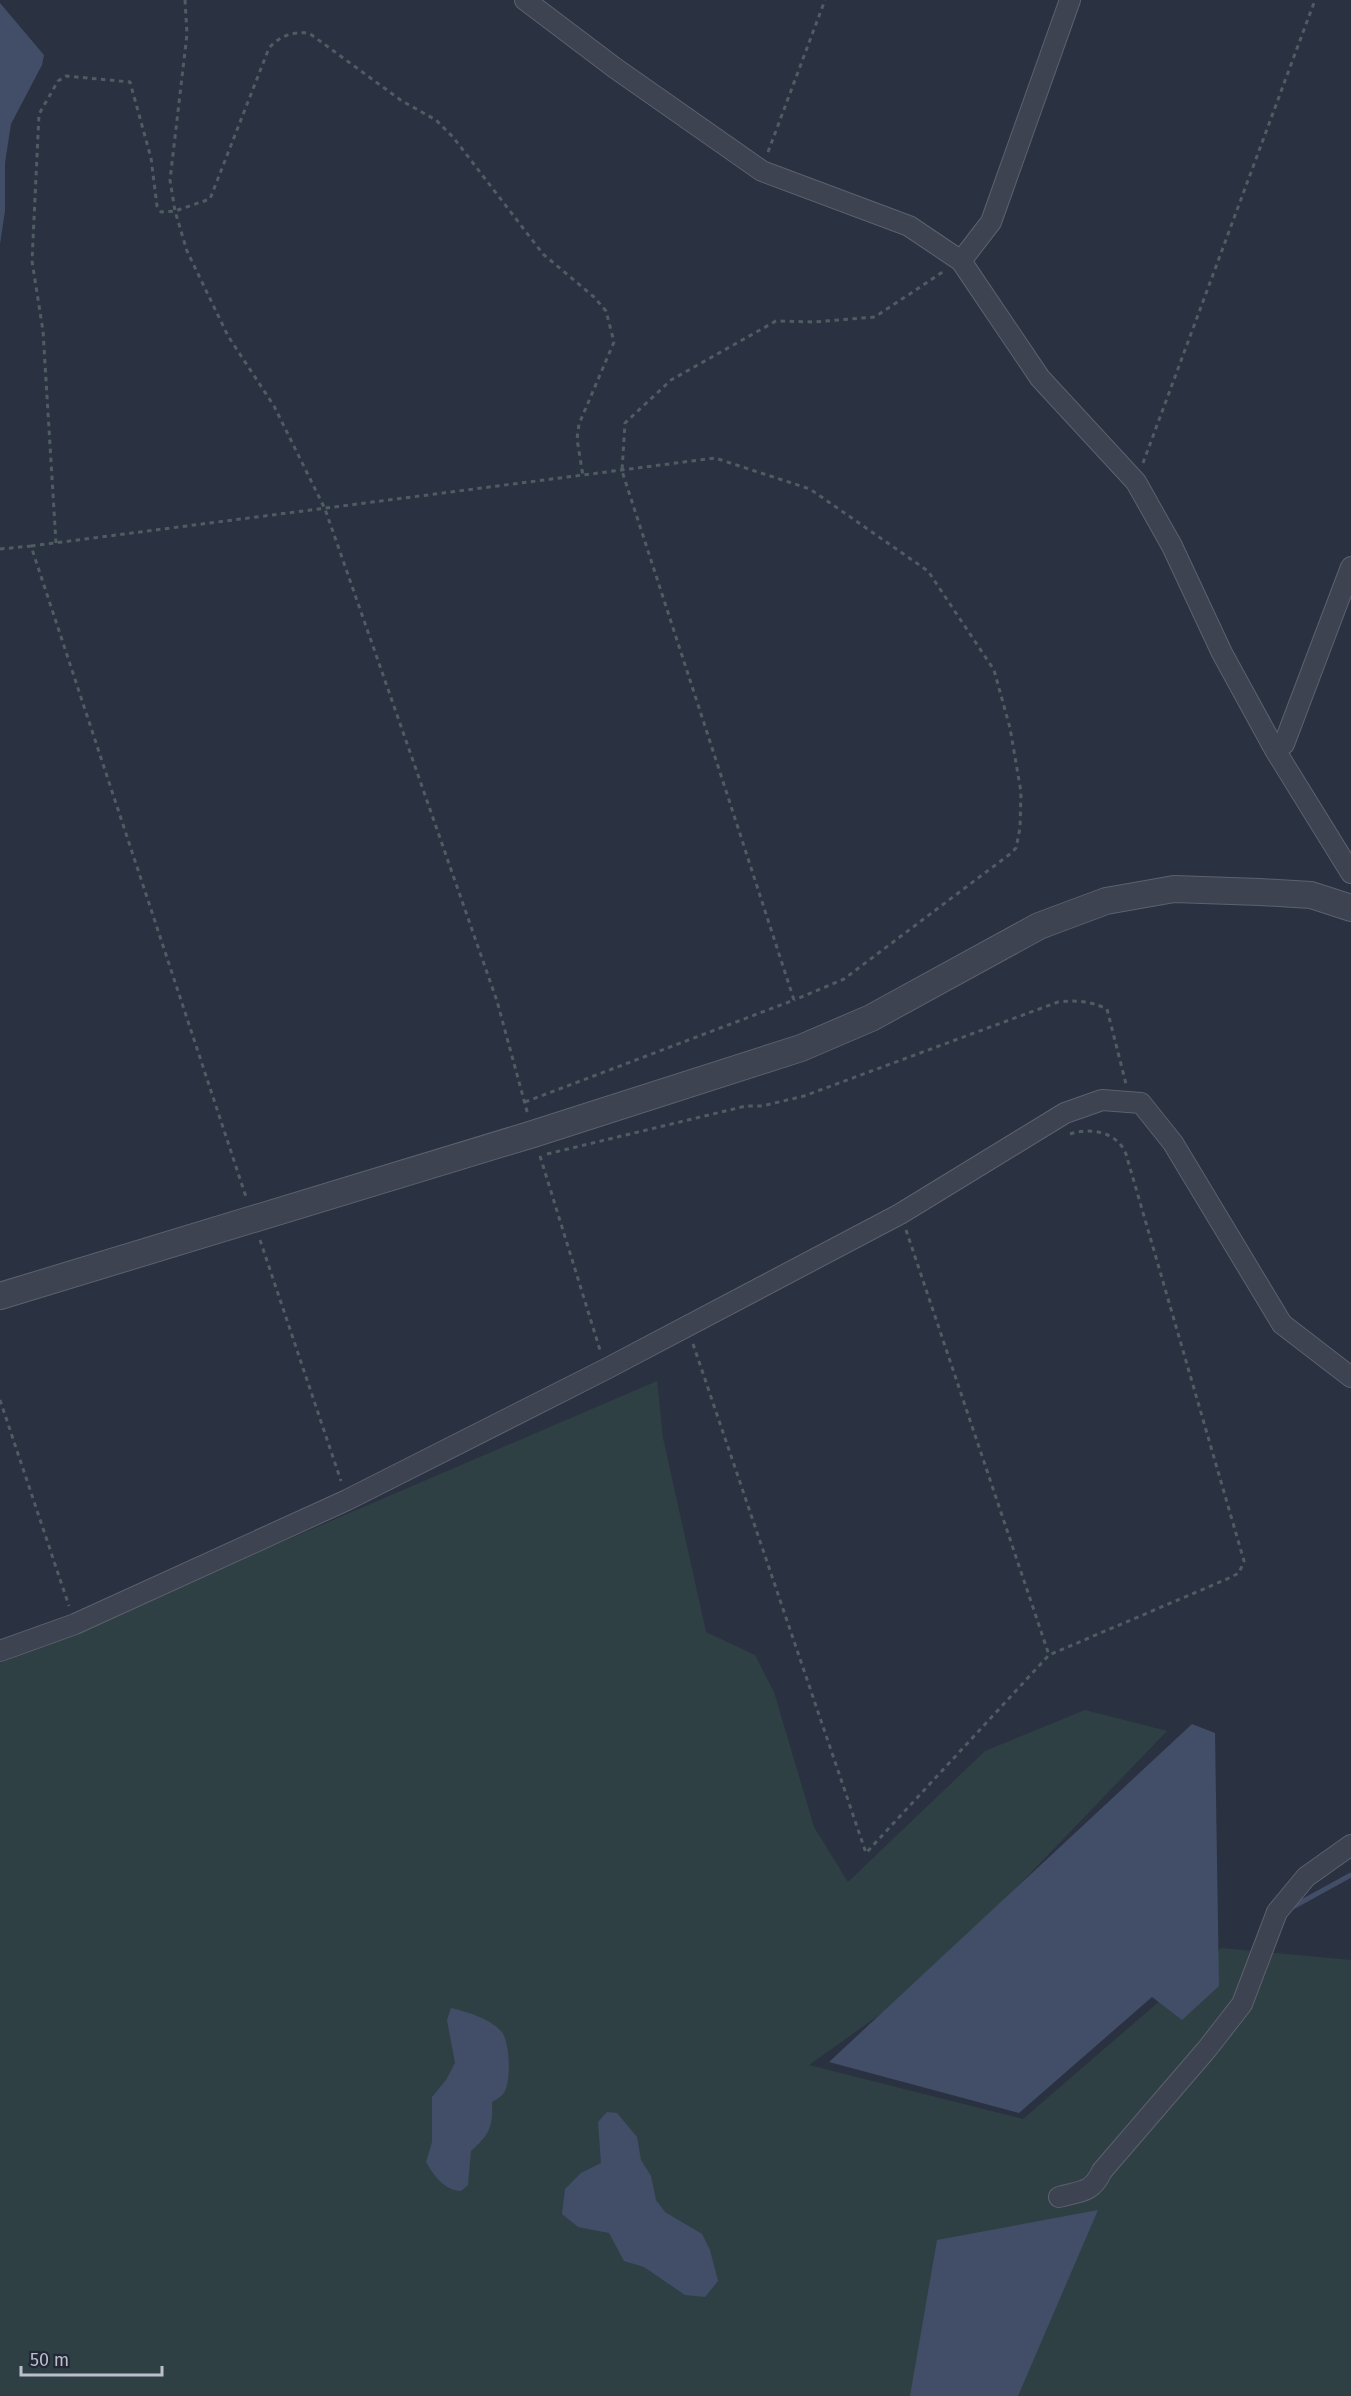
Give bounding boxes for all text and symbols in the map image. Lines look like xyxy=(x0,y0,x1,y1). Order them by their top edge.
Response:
scale bar xyxy=(21,2339,162,2377)
text: 50 m xyxy=(30,2349,69,2371)

